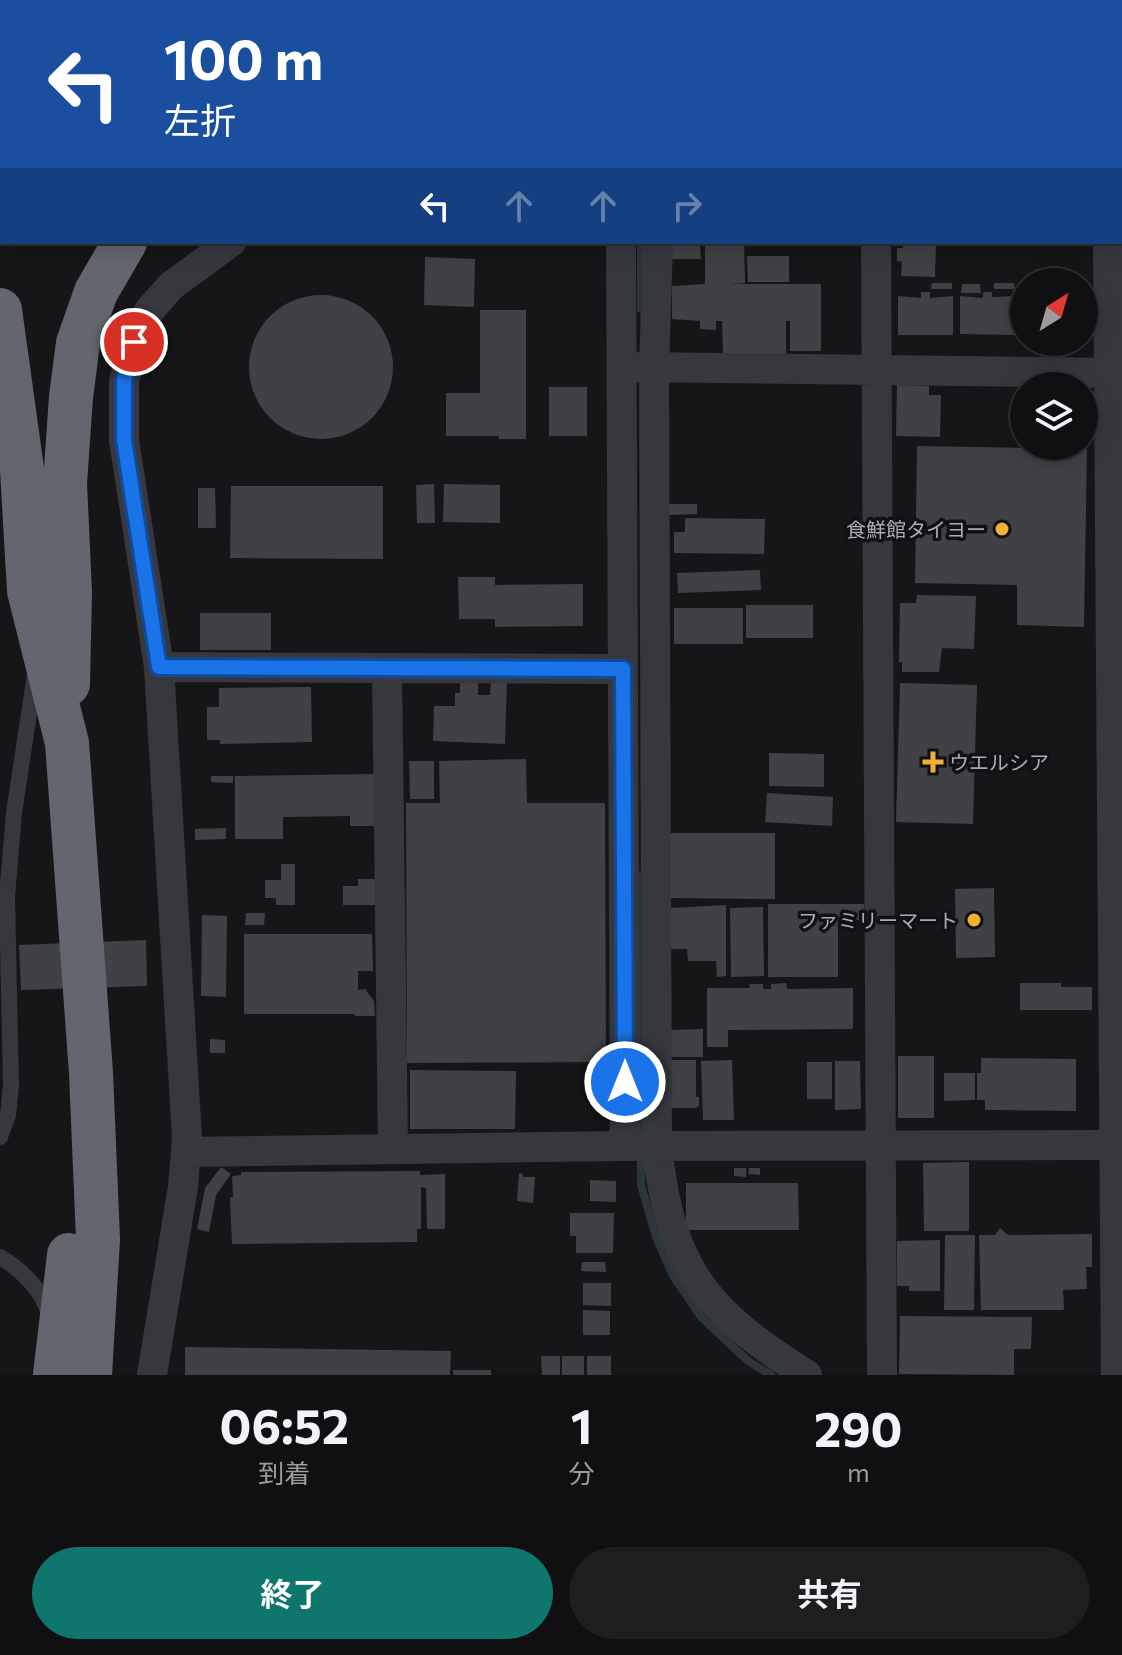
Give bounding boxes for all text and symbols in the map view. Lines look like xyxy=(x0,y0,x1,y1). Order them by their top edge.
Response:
text: 100 m xyxy=(164,23,323,92)
icon: left xyxy=(32,32,136,136)
text: 左折 xyxy=(164,97,236,141)
icon: left xyxy=(413,184,457,228)
icon: ahead xyxy=(497,184,541,228)
icon: ahead xyxy=(581,184,625,228)
icon: right xyxy=(665,184,709,228)
north arrow xyxy=(1010,268,1098,356)
map controls xyxy=(1010,268,1098,460)
pin xyxy=(100,308,168,376)
icon: arrive xyxy=(112,320,156,364)
button: layers xyxy=(1010,372,1098,460)
place label: 食鮮館タイヨー xyxy=(846,517,986,541)
marker: 食鮮館タイヨー xyxy=(993,520,1011,538)
place label: ウエルシア xyxy=(949,750,1049,774)
marker: ウエルシア xyxy=(924,753,942,771)
place label: ファミリーマート xyxy=(798,908,958,932)
marker: ファミリーマート xyxy=(965,911,983,929)
position arrow xyxy=(583,1040,667,1124)
text: 06:52 xyxy=(219,1395,349,1454)
text: 1 xyxy=(571,1395,592,1454)
text: 290 xyxy=(814,1398,903,1457)
text: m xyxy=(847,1456,870,1487)
text: 到着 xyxy=(258,1457,310,1488)
text: 分 xyxy=(568,1457,595,1488)
button: 終了 xyxy=(32,1547,553,1639)
button: 共有 xyxy=(569,1547,1090,1639)

